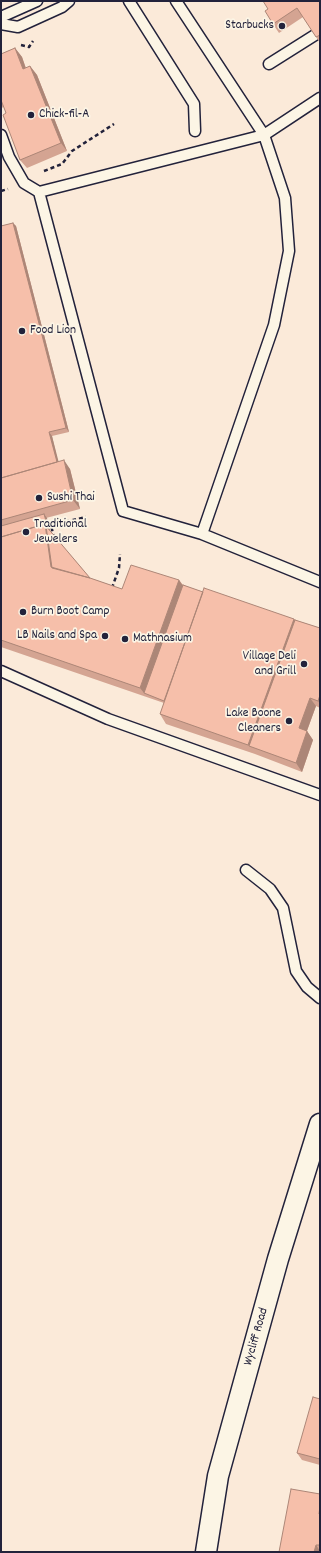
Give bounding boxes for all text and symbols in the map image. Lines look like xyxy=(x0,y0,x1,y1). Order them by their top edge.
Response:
place label: Starbucks xyxy=(225,18,274,34)
marker: Starbucks xyxy=(277,21,287,31)
place label: Chick-fil-A xyxy=(39,107,89,123)
marker: Chick-fil-A xyxy=(26,110,36,120)
place label: Food Lion xyxy=(30,323,76,339)
marker: Food Lion xyxy=(17,326,27,336)
place label: Sushi Thai xyxy=(47,490,95,506)
marker: Sushi Thai xyxy=(34,493,44,503)
place label: Traditional Jewelers xyxy=(34,517,87,548)
marker: Traditional Jewelers xyxy=(21,527,31,537)
place label: Burn Boot Camp xyxy=(31,604,110,620)
marker: Burn Boot Camp xyxy=(18,607,28,617)
place label: LB Nails and Spa xyxy=(17,628,97,644)
marker: LB Nails and Spa xyxy=(100,631,110,641)
place label: Mathnasium xyxy=(133,631,192,647)
marker: Mathnasium xyxy=(120,634,130,644)
place label: Village Deli and Grill xyxy=(243,649,296,680)
marker: Village Deli and Grill xyxy=(299,659,309,669)
place label: Lake Boone Cleaners xyxy=(226,706,281,737)
marker: Lake Boone Cleaners xyxy=(284,716,294,726)
street label: Wycliff Road xyxy=(241,1306,273,1368)

